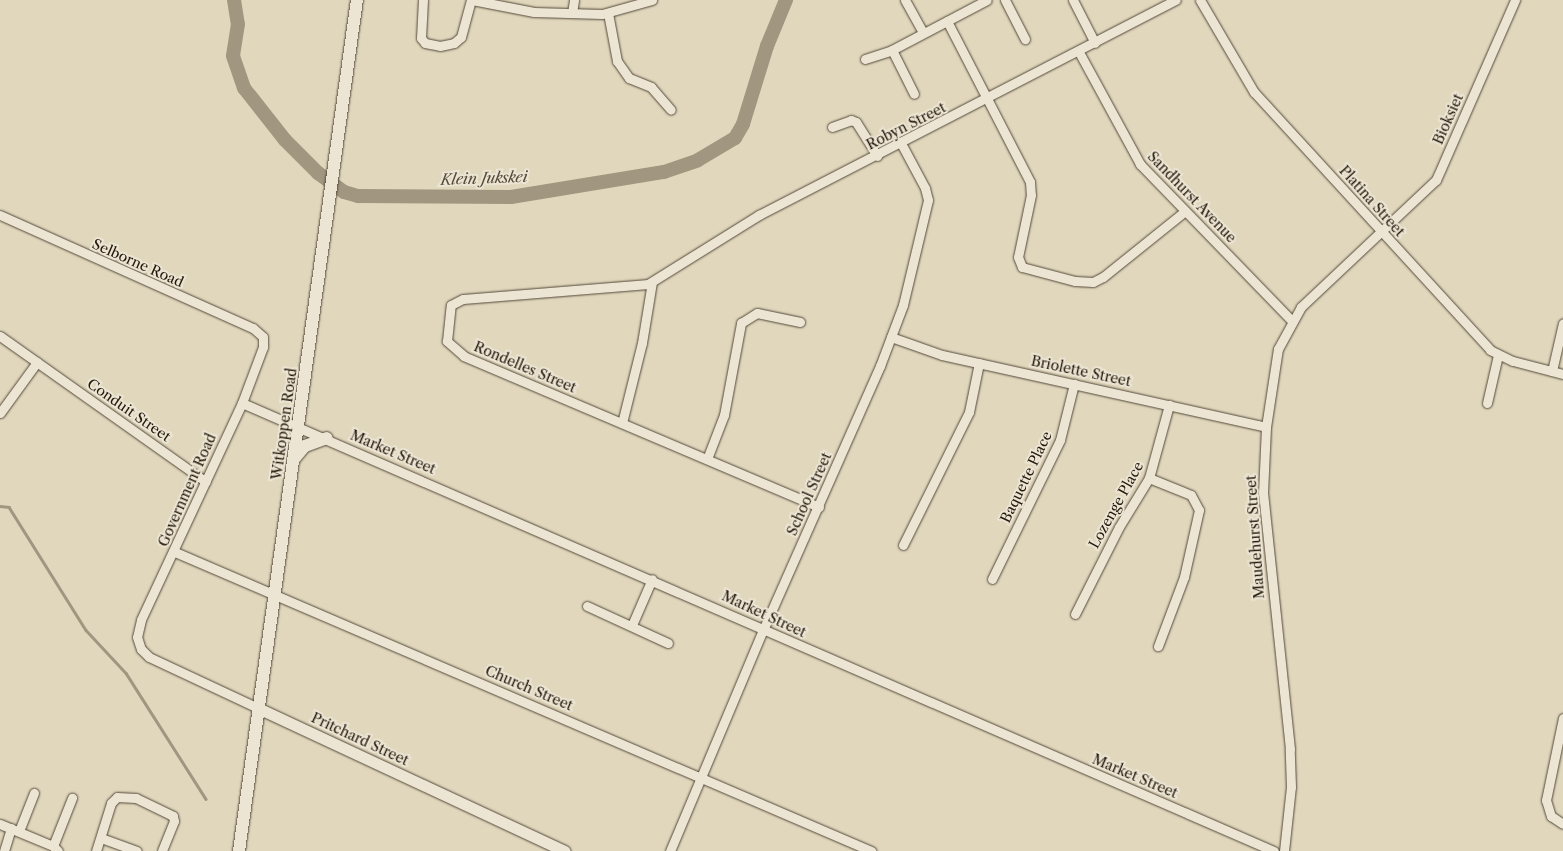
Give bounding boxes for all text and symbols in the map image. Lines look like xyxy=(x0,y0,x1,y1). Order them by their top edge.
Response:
street label: Bioksiet xyxy=(1429,91,1467,147)
street label: Robyn Street xyxy=(864,99,948,153)
street label: Sandhurst Avenue xyxy=(1144,148,1240,246)
street label: Platina Street xyxy=(1336,162,1408,240)
water label: Klein Jukskei xyxy=(440,167,528,189)
street label: Selborne Road xyxy=(90,235,186,291)
street label: Rondelles Street xyxy=(471,338,579,396)
street label: Briolette Street xyxy=(1030,352,1132,390)
street label: Witkoppen Road xyxy=(268,367,300,481)
street label: Conduit Street xyxy=(84,375,174,445)
street label: Market Street xyxy=(348,426,438,478)
street label: Baquette Place xyxy=(997,429,1055,525)
street label: Government Road xyxy=(154,431,220,549)
street label: School Street xyxy=(783,450,835,538)
street label: Lozenge Place xyxy=(1085,459,1147,551)
street label: Maudehurst Street xyxy=(1242,475,1268,599)
street label: Market Street xyxy=(719,587,809,641)
street label: Church Street xyxy=(483,662,575,714)
street label: Pritchard Street xyxy=(309,709,411,769)
street label: Market Street xyxy=(1090,750,1180,802)

